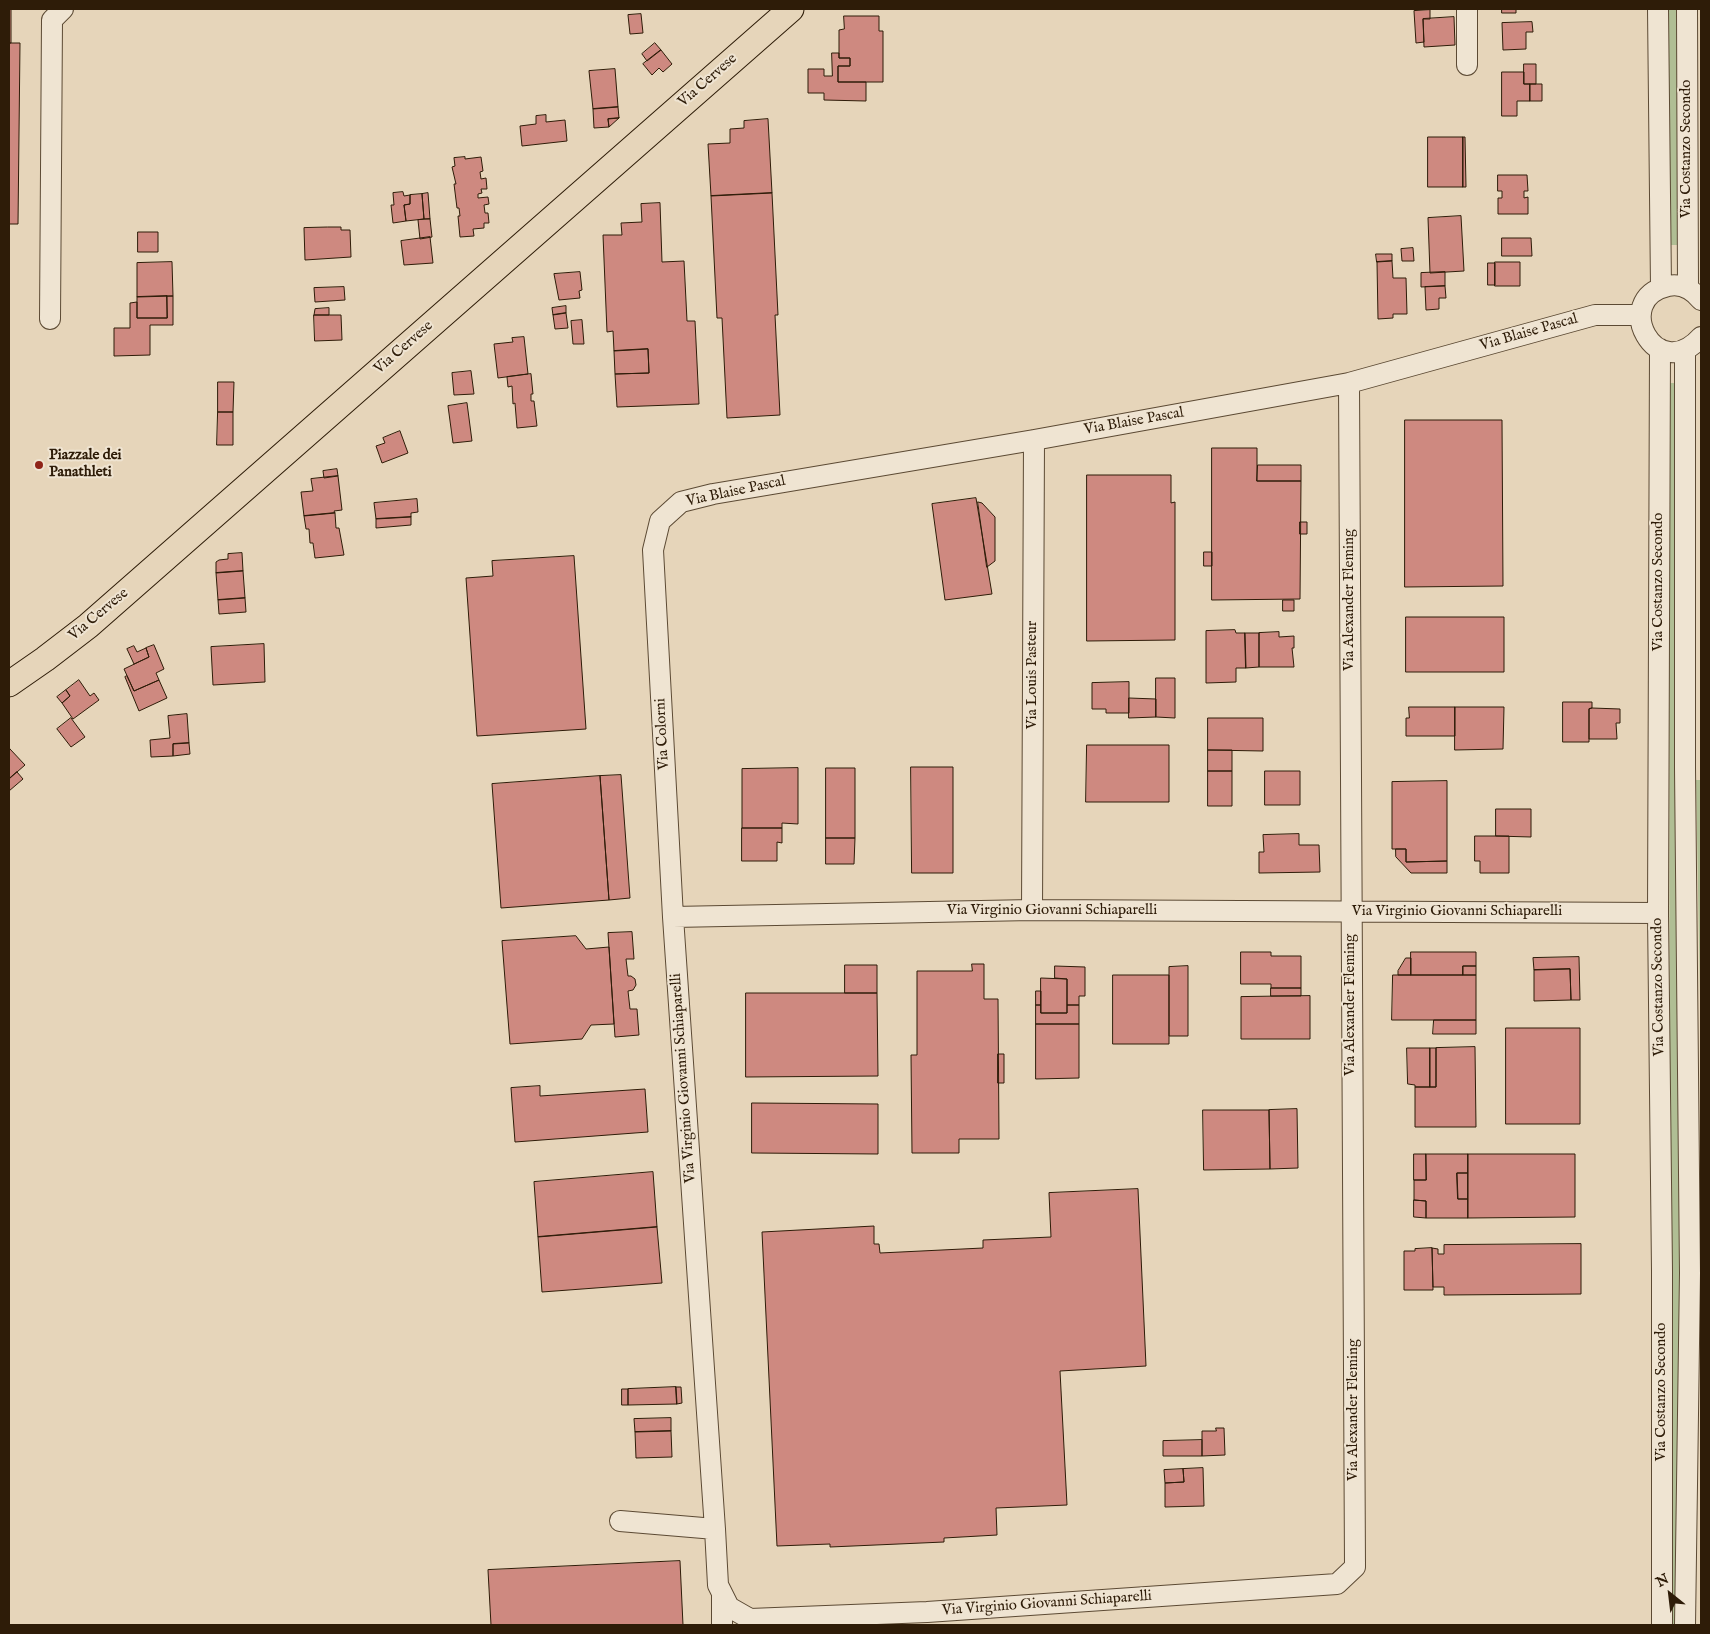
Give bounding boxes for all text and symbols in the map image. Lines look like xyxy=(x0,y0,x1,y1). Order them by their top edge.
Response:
street label: Via Cervese xyxy=(675,50,741,112)
street label: Via Costanzo Secondo xyxy=(1678,80,1696,218)
street label: Via Blaise Pascal xyxy=(1478,310,1580,356)
street label: Via Cervese xyxy=(371,317,437,379)
street label: Via Blaise Pascal xyxy=(1083,404,1185,440)
place label: Piazzale dei Panathleti xyxy=(49,447,122,482)
marker: Piazzale dei Panathleti xyxy=(33,459,45,471)
street label: Via Blaise Pascal xyxy=(685,473,787,511)
street label: Via Costanzo Secondo xyxy=(1650,513,1668,651)
street label: Via Alexander Fleming xyxy=(1341,529,1359,671)
street label: Via Cervese xyxy=(66,585,132,645)
street label: Via Louis Pasteur xyxy=(1024,621,1042,729)
street label: Via Colorni xyxy=(652,698,674,770)
street label: Via Virginio Giovanni Schiaparelli xyxy=(947,902,1157,920)
street label: Via Virginio Giovanni Schiaparelli xyxy=(1352,903,1562,921)
street label: Via Costanzo Secondo xyxy=(1649,918,1669,1056)
street label: Via Alexander Fleming xyxy=(1342,934,1360,1076)
street label: Via Virginio Giovanni Schiaparelli xyxy=(668,972,700,1184)
street label: Via Costanzo Secondo xyxy=(1653,1323,1671,1461)
street label: Via Alexander Fleming xyxy=(1345,1339,1363,1481)
north arrow xyxy=(1645,1569,1695,1619)
text: N xyxy=(1653,1570,1672,1592)
street label: Via Virginio Giovanni Schiaparelli xyxy=(941,1588,1153,1620)

